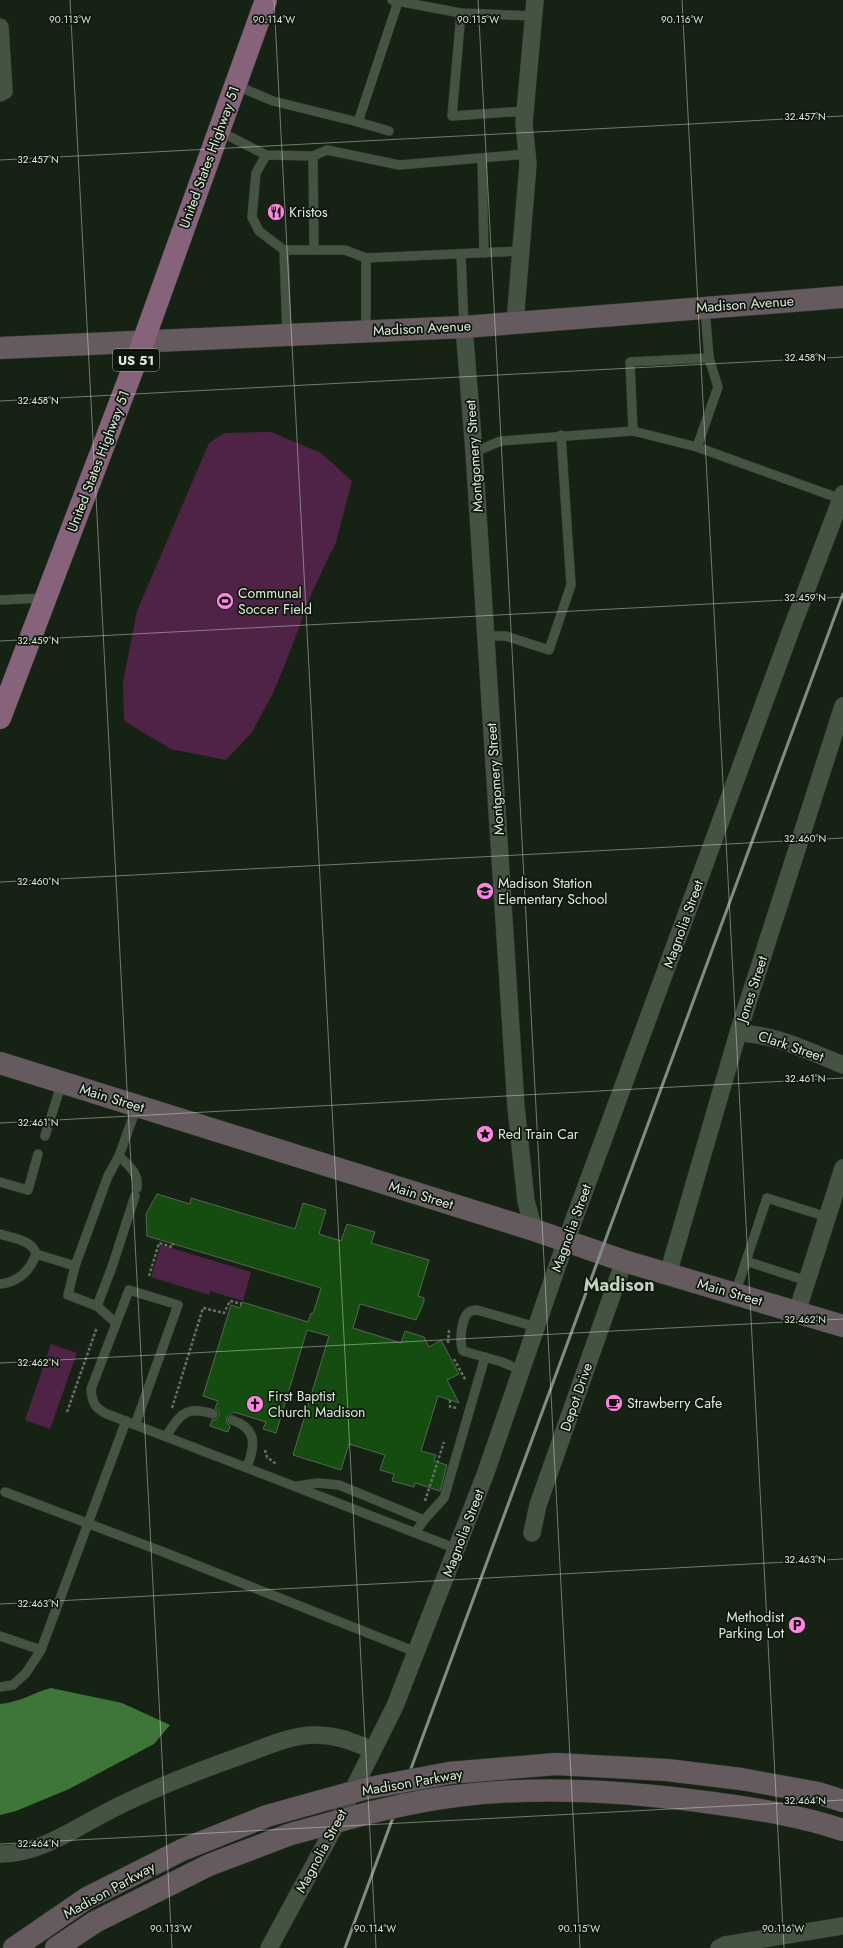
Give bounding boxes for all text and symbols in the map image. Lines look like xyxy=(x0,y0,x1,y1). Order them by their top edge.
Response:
text: 90.113°W xyxy=(49,12,91,27)
text: 90.114°W xyxy=(253,12,295,27)
text: 90.115°W xyxy=(457,12,499,27)
text: 90.116°W xyxy=(661,12,703,27)
street label: United States Highway 51 xyxy=(174,83,244,231)
text: 32.457°N xyxy=(784,109,826,124)
text: 32.457°N xyxy=(17,152,59,167)
restaurant icon: Kristos xyxy=(266,202,286,222)
place label: Kristos xyxy=(289,202,328,222)
street label: Madison Avenue xyxy=(695,291,795,317)
street label: Madison Avenue xyxy=(372,315,472,341)
road number: US 51 xyxy=(113,349,159,371)
text: 32.458°N xyxy=(784,350,826,365)
street label: United States Highway 51 xyxy=(62,387,134,535)
text: 32.458°N xyxy=(17,393,59,408)
street label: Montgomery Street xyxy=(460,399,488,513)
place label: Communal Soccer Field xyxy=(238,583,312,619)
text: 32.459°N xyxy=(784,590,826,605)
sports icon: Communal Soccer Field xyxy=(215,591,235,611)
text: 32.459°N xyxy=(17,633,59,648)
street label: Montgomery Street xyxy=(481,722,509,836)
text: 32.460°N xyxy=(784,831,826,846)
place label: Madison Station Elementary School xyxy=(498,873,608,909)
text: 32.460°N xyxy=(17,874,59,889)
street label: Magnolia Street xyxy=(658,877,708,971)
school or university icon: Madison Station Elementary School xyxy=(475,881,495,901)
street label: Jones Street xyxy=(731,953,772,1027)
street label: Clark Street xyxy=(756,1025,827,1067)
text: 32.461°N xyxy=(785,1071,825,1086)
street label: Main Street xyxy=(77,1079,147,1117)
text: 32.461°N xyxy=(18,1115,58,1130)
place icon: Red Train Car xyxy=(475,1124,495,1144)
place label: Red Train Car xyxy=(498,1124,579,1144)
street label: Main Street xyxy=(386,1176,456,1214)
street label: Magnolia Street xyxy=(546,1181,596,1275)
district label: Madison xyxy=(584,1272,655,1298)
street label: Main Street xyxy=(695,1273,765,1311)
text: 32.462°N xyxy=(784,1312,826,1327)
text: 32.462°N xyxy=(17,1355,59,1370)
street label: Depot Drive xyxy=(555,1360,597,1434)
place label: First Baptist Church Madison xyxy=(268,1386,365,1422)
cafe icon: Strawberry Cafe xyxy=(604,1393,624,1413)
place label: Strawberry Cafe xyxy=(627,1393,722,1413)
church icon: First Baptist Church Madison xyxy=(245,1394,265,1414)
street label: Magnolia Street xyxy=(437,1486,489,1580)
text: 32.463°N xyxy=(784,1552,826,1567)
text: 32.463°N xyxy=(17,1596,59,1611)
place label: Methodist Parking Lot xyxy=(719,1607,785,1643)
parking icon: Methodist Parking Lot xyxy=(787,1615,807,1635)
street label: Madison Parkway xyxy=(360,1763,465,1801)
text: 32.464°N xyxy=(784,1793,826,1808)
street label: Magnolia Street xyxy=(291,1805,352,1896)
text: 32.464°N xyxy=(17,1836,59,1851)
street label: Madison Parkway xyxy=(60,1856,159,1923)
text: 90.113°W xyxy=(150,1921,192,1936)
text: 90.114°W xyxy=(354,1921,396,1936)
text: 90.115°W xyxy=(558,1921,600,1936)
text: 90.116°W xyxy=(762,1921,804,1936)

